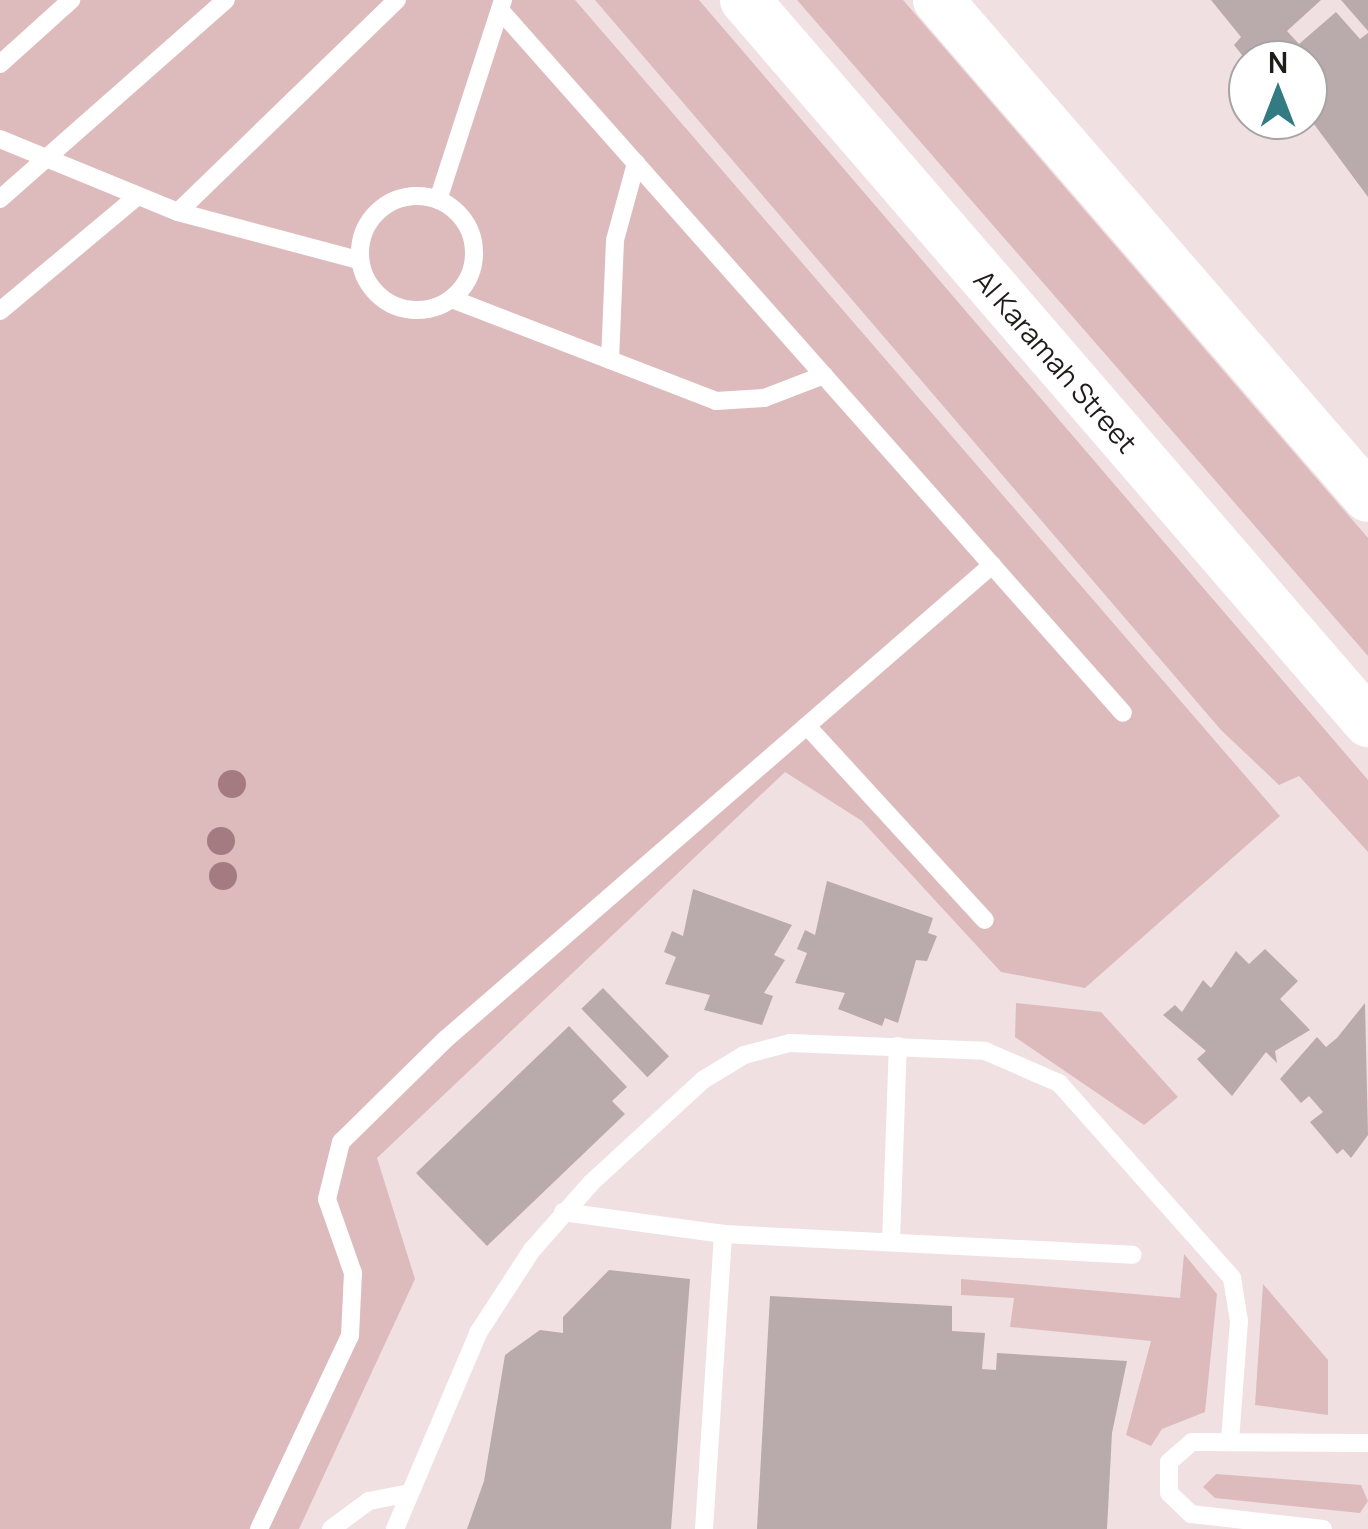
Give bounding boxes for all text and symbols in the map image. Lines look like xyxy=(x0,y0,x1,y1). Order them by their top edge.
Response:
north arrow xyxy=(1228,40,1328,140)
text: N xyxy=(1268,43,1288,81)
street label: Al Karamah Street xyxy=(968,263,1144,459)

